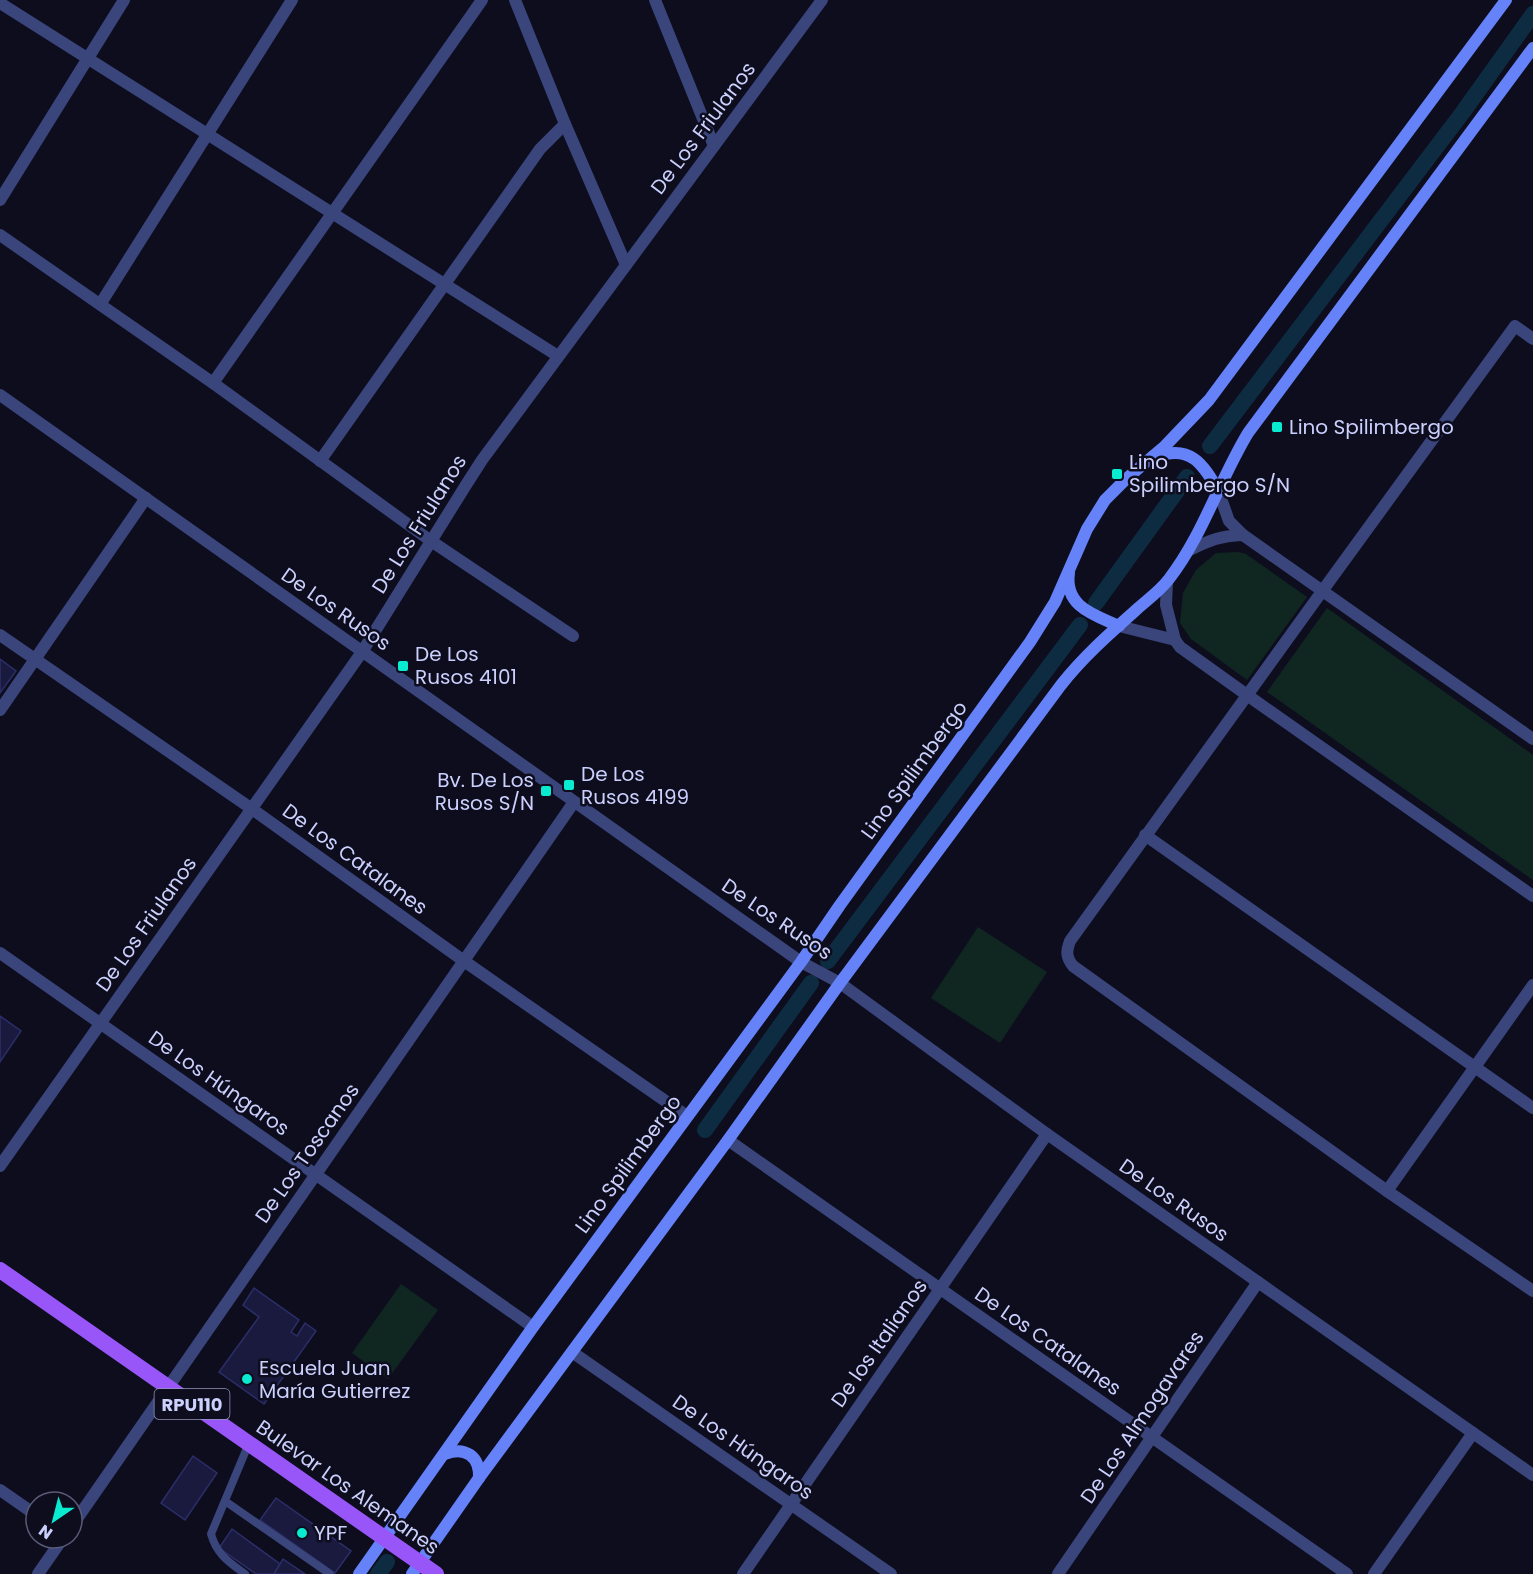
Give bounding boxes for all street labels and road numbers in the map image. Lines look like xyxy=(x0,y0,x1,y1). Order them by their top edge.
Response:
street label: De Los Friulanos xyxy=(644,56,762,200)
street label: De Los Friulanos xyxy=(365,449,473,599)
street label: De Los Rusos xyxy=(276,561,396,657)
street label: Lino Spilimbergo xyxy=(854,695,974,845)
street label: De Los Catalanes xyxy=(277,797,433,921)
street label: De Los Friulanos xyxy=(89,851,203,997)
street label: De Los Rusos xyxy=(716,872,838,966)
street label: De Los Húngaros xyxy=(143,1024,295,1142)
street label: De Los Toscanos xyxy=(248,1077,366,1229)
street label: Lino Spilimbergo xyxy=(568,1089,688,1239)
street label: De Los Rusos xyxy=(1114,1152,1234,1248)
street label: De los Italianos xyxy=(824,1273,934,1413)
street label: De Los Catalanes xyxy=(969,1280,1127,1402)
street label: De Los Almogavares xyxy=(1074,1325,1210,1509)
street label: De Los Húngaros xyxy=(667,1388,819,1506)
road number: RPU110 xyxy=(154,1389,230,1419)
street label: Bulevar Los Alemanes xyxy=(251,1413,445,1561)

